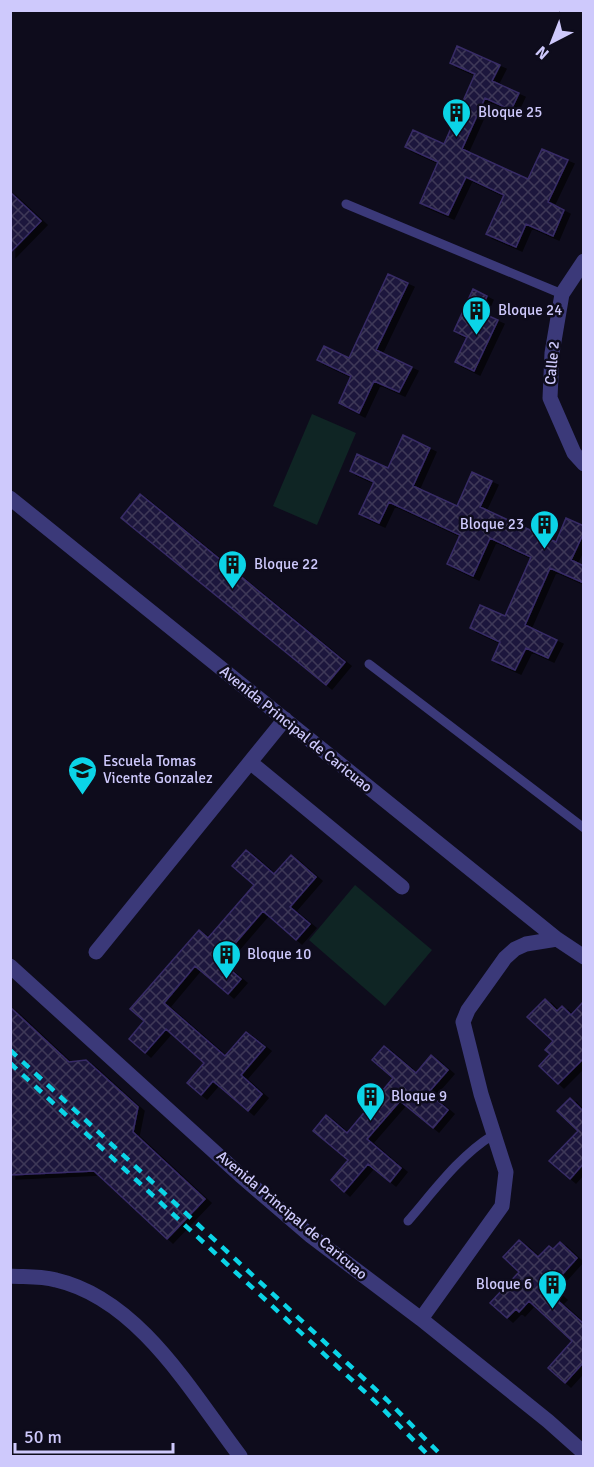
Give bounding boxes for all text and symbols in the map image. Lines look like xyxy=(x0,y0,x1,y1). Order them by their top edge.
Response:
north arrow xyxy=(522,12,582,72)
text: N xyxy=(532,41,553,64)
building icon: Bloque 25 xyxy=(441,96,473,138)
place label: Bloque 25 xyxy=(478,103,542,121)
building icon: Bloque 24 xyxy=(461,294,493,336)
place label: Bloque 24 xyxy=(498,301,562,319)
street label: Calle 2 xyxy=(541,340,563,386)
building icon: Bloque 23 xyxy=(529,508,561,550)
place label: Bloque 23 xyxy=(460,515,524,533)
building icon: Bloque 22 xyxy=(217,548,249,590)
place label: Bloque 22 xyxy=(254,555,318,573)
street label: Avenida Principal de Caricuao xyxy=(216,662,376,796)
place label: Escuela Tomas Vicente Gonzalez xyxy=(103,752,213,787)
school or university icon: Escuela Tomas Vicente Gonzalez xyxy=(66,754,98,796)
building icon: Bloque 10 xyxy=(210,938,242,980)
place label: Bloque 10 xyxy=(247,945,311,963)
building icon: Bloque 9 xyxy=(354,1080,386,1122)
place label: Bloque 9 xyxy=(391,1087,447,1105)
street label: Avenida Principal de Caricuao xyxy=(213,1147,371,1283)
building icon: Bloque 6 xyxy=(537,1268,569,1310)
place label: Bloque 6 xyxy=(476,1275,532,1293)
scale bar xyxy=(15,1416,172,1454)
text: 50 m xyxy=(24,1426,62,1448)

